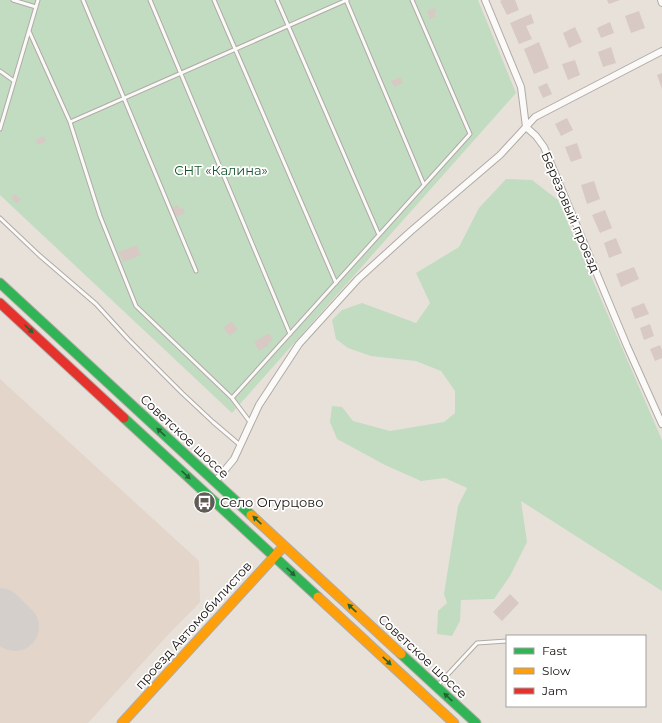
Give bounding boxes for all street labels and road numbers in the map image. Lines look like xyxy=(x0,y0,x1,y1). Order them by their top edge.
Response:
street label: Берёзовый проезд xyxy=(538,149,604,275)
street label: Советское шоссе xyxy=(137,391,233,481)
street label: проезд Автомобилистов xyxy=(131,558,255,692)
street label: Советское шоссе xyxy=(375,611,471,701)

